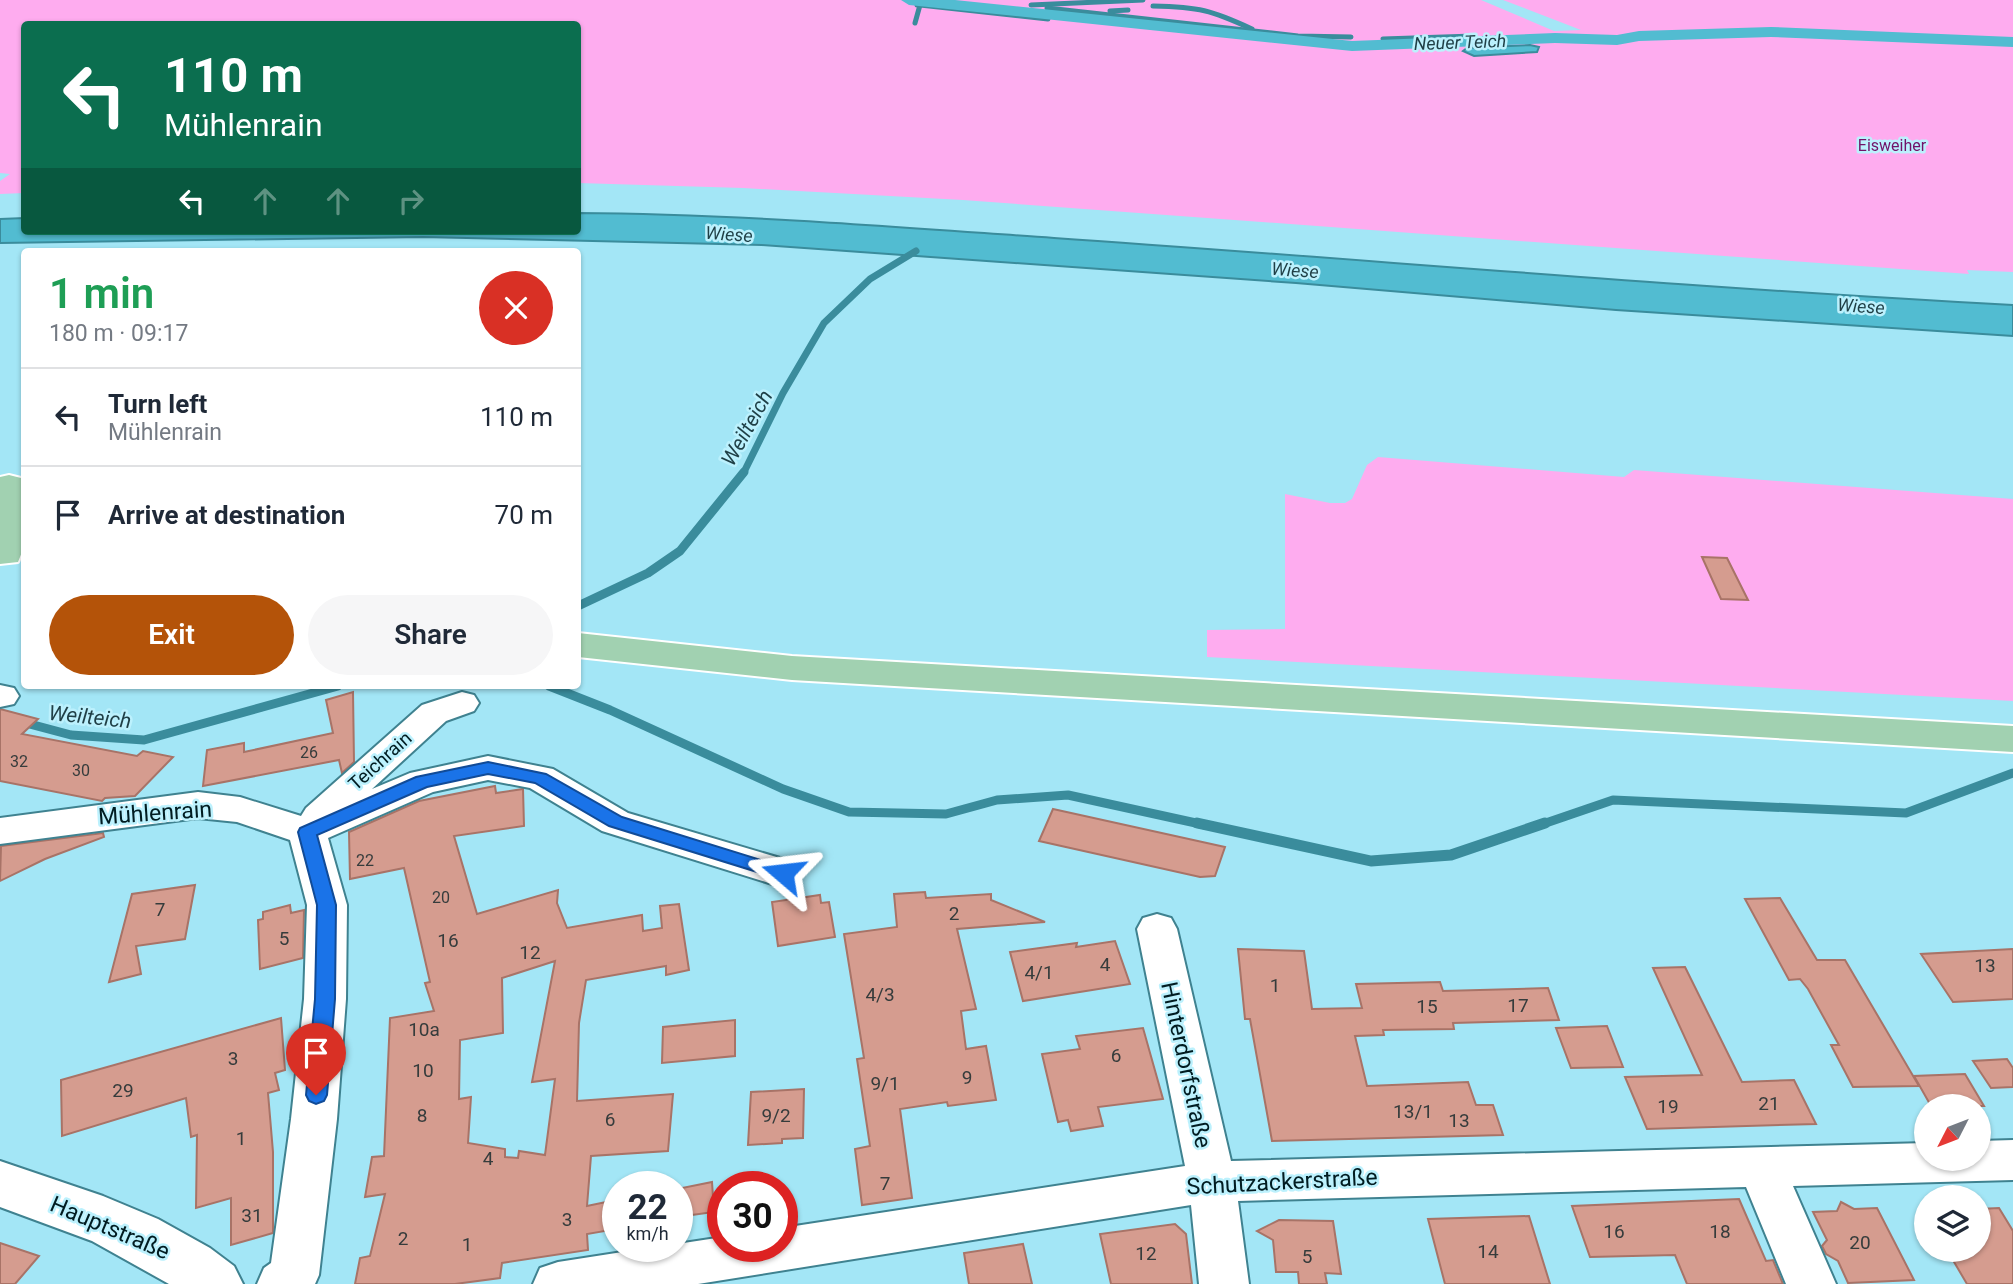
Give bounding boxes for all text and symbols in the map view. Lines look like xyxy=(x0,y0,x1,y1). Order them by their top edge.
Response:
water label: Neuer Teich xyxy=(1413,30,1507,54)
text: 110 m xyxy=(164,47,303,104)
icon: left xyxy=(49,49,140,140)
text: Mühlenrain xyxy=(164,106,323,144)
park label: Eisweiher xyxy=(1858,136,1927,155)
icon: left xyxy=(173,182,211,220)
icon: ahead xyxy=(246,182,284,220)
icon: ahead xyxy=(319,182,357,220)
icon: right xyxy=(392,182,430,220)
water label: Wiese xyxy=(705,222,753,246)
water label: Wiese xyxy=(1271,258,1319,282)
text: 1 min xyxy=(49,269,154,318)
button: close xyxy=(479,271,553,345)
water label: Wiese xyxy=(1837,294,1885,318)
text: 180 m · 09:17 xyxy=(49,320,188,347)
water label: Weilteich xyxy=(716,386,778,470)
text: Turn left xyxy=(108,389,207,419)
icon: left xyxy=(49,398,87,436)
text: 110 m xyxy=(480,402,553,432)
text: Mühlenrain xyxy=(108,419,222,446)
icon: arrive xyxy=(49,496,87,534)
text: Arrive at destination xyxy=(108,500,345,530)
text: 70 m xyxy=(495,500,553,530)
button: Exit xyxy=(49,595,294,675)
button: Share xyxy=(308,595,553,675)
water label: Weilteich xyxy=(48,701,132,733)
street label: Teichrain xyxy=(344,727,416,795)
house number: 26 xyxy=(300,743,318,762)
house number: 32 xyxy=(10,752,28,771)
house number: 30 xyxy=(72,761,90,780)
street label: Mühlenrain xyxy=(97,796,213,830)
position arrow xyxy=(746,836,820,910)
house number: 22 xyxy=(356,851,374,870)
house number: 20 xyxy=(432,888,450,907)
house number: 7 xyxy=(155,898,165,921)
house number: 2 xyxy=(949,902,959,925)
house number: 5 xyxy=(279,927,289,950)
house number: 16 xyxy=(437,929,459,952)
house number: 12 xyxy=(519,941,541,964)
house number: 4 xyxy=(1100,953,1111,976)
house number: 13 xyxy=(1974,954,1996,977)
house number: 4/1 xyxy=(1024,961,1054,984)
house number: 1 xyxy=(1270,974,1280,997)
street label: Hinterdorfstraße xyxy=(1155,979,1217,1151)
house number: 4/3 xyxy=(865,983,895,1006)
house number: 17 xyxy=(1507,994,1529,1017)
house number: 15 xyxy=(1416,995,1438,1018)
house number: 10a xyxy=(408,1018,440,1041)
pin xyxy=(286,1023,346,1095)
icon: arrive xyxy=(297,1034,335,1072)
house number: 6 xyxy=(1111,1044,1121,1067)
house number: 3 xyxy=(228,1047,238,1070)
house number: 10 xyxy=(412,1059,434,1082)
house number: 9 xyxy=(962,1066,972,1089)
house number: 9/1 xyxy=(870,1072,900,1095)
house number: 29 xyxy=(112,1079,134,1102)
house number: 21 xyxy=(1758,1092,1780,1115)
north arrow xyxy=(1914,1094,1992,1171)
map controls xyxy=(1914,1094,1991,1262)
house number: 19 xyxy=(1657,1095,1679,1118)
house number: 13/1 xyxy=(1393,1100,1433,1123)
house number: 8 xyxy=(417,1104,427,1127)
house number: 9/2 xyxy=(761,1104,791,1127)
house number: 6 xyxy=(605,1108,615,1131)
house number: 13 xyxy=(1448,1109,1470,1132)
house number: 1 xyxy=(236,1127,246,1150)
house number: 4 xyxy=(483,1147,494,1170)
street label: Schutzackerstraße xyxy=(1186,1164,1378,1200)
speed limit sign: 30 xyxy=(707,1171,798,1262)
house number: 7 xyxy=(880,1172,890,1195)
button: layers xyxy=(1914,1185,1991,1262)
text: 22 xyxy=(627,1187,668,1228)
street label: Hauptstraße xyxy=(46,1191,174,1265)
house number: 31 xyxy=(241,1204,263,1227)
house number: 3 xyxy=(562,1208,572,1231)
house number: 16 xyxy=(1603,1220,1625,1243)
house number: 18 xyxy=(1709,1220,1731,1243)
text: km/h xyxy=(626,1223,669,1244)
house number: 2 xyxy=(398,1227,408,1250)
house number: 20 xyxy=(1849,1231,1871,1254)
house number: 1 xyxy=(462,1233,472,1256)
house number: 14 xyxy=(1477,1240,1499,1263)
house number: 12 xyxy=(1135,1242,1157,1265)
house number: 5 xyxy=(1302,1245,1312,1268)

